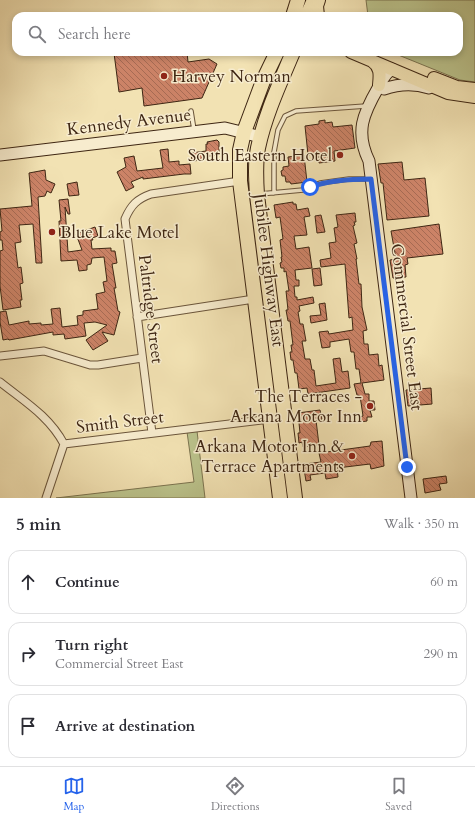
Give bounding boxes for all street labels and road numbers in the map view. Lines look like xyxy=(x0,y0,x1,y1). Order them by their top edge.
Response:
street label: Kennedy Avenue xyxy=(65,103,193,141)
street label: Jubilee Highway East xyxy=(248,189,290,349)
street label: Commercial Street East xyxy=(385,242,429,412)
street label: Paltridge Street xyxy=(133,253,169,366)
street label: Smith Street xyxy=(75,405,166,439)

